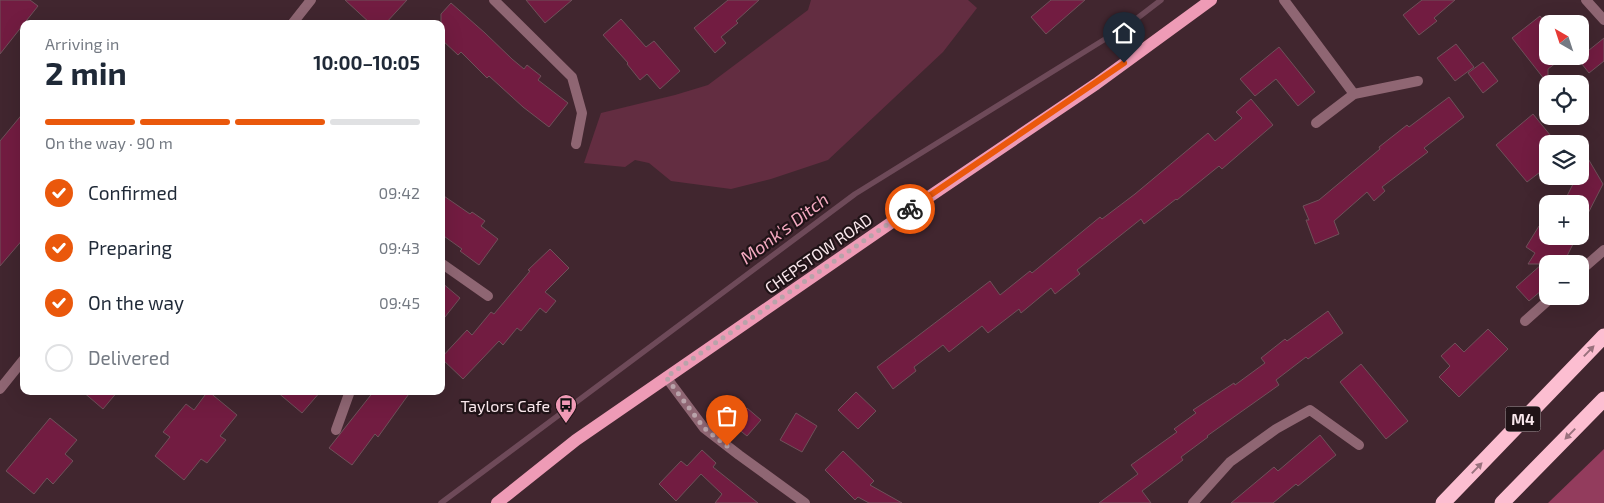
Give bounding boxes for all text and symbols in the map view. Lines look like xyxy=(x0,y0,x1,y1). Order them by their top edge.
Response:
pin xyxy=(1103,12,1145,63)
north arrow xyxy=(1539,15,1589,65)
map controls xyxy=(1539,15,1589,305)
icon: home xyxy=(1110,19,1138,47)
text: Arriving in xyxy=(45,34,119,53)
text: 10:00–10:05 xyxy=(313,51,420,74)
text: 2 min xyxy=(45,53,127,91)
button: locate xyxy=(1539,75,1589,125)
text: On the way · 90 m xyxy=(45,133,173,152)
button: layers xyxy=(1539,135,1589,185)
icon: check xyxy=(45,179,73,207)
text: Confirmed xyxy=(88,181,178,204)
text: 09:42 xyxy=(379,183,420,202)
courier xyxy=(885,184,935,234)
water label: Monk's Ditch xyxy=(736,188,832,268)
icon: bike xyxy=(896,195,924,223)
button: + xyxy=(1539,195,1589,245)
street label: CHEPSTOW ROAD xyxy=(761,209,875,297)
icon: check xyxy=(45,234,73,262)
text: Preparing xyxy=(88,236,172,259)
text: 09:43 xyxy=(379,238,420,257)
button: − xyxy=(1539,255,1589,305)
icon: check xyxy=(45,289,73,317)
text: On the way xyxy=(88,291,184,314)
text: 09:45 xyxy=(379,293,420,312)
one-way arrow xyxy=(1583,345,1595,357)
text: Delivered xyxy=(88,346,170,369)
bus stop icon: Taylors Cafe xyxy=(554,393,578,424)
pin xyxy=(706,395,748,446)
place label: Taylors Cafe xyxy=(461,396,550,415)
icon: bag xyxy=(713,402,741,430)
road number: M4 xyxy=(1506,406,1540,432)
one-way arrow xyxy=(1564,428,1576,440)
one-way arrow xyxy=(1471,462,1483,474)

